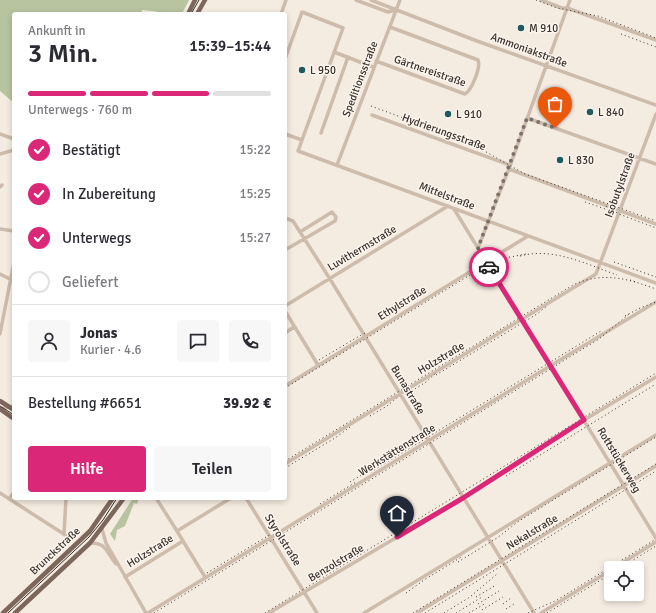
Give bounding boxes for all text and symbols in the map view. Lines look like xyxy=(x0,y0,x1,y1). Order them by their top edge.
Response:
place label: M 910 xyxy=(529,22,558,35)
text: Ankunft in xyxy=(28,23,86,39)
marker: M 910 xyxy=(516,23,526,33)
street label: Ammoniakstraße xyxy=(489,30,569,70)
text: 15:39–15:44 xyxy=(190,37,271,55)
text: 3 Min. xyxy=(28,38,98,70)
street label: Speditionsstraße xyxy=(340,39,380,119)
street label: Gärtnereistraße xyxy=(392,53,468,89)
place label: L 950 xyxy=(310,64,336,77)
marker: L 950 xyxy=(297,65,307,75)
pin xyxy=(538,87,572,128)
icon: bag xyxy=(544,93,566,115)
text: Unterwegs · 760 m xyxy=(28,102,132,118)
place label: L 840 xyxy=(598,106,624,119)
marker: L 840 xyxy=(585,107,595,117)
place label: L 910 xyxy=(456,108,482,121)
marker: L 910 xyxy=(443,109,453,119)
street label: Hydrierungsstraße xyxy=(400,111,488,153)
icon: check xyxy=(28,139,50,161)
text: Bestätigt xyxy=(62,141,120,159)
text: 15:22 xyxy=(239,142,271,158)
street label: Isobutylstraße xyxy=(602,151,638,219)
place label: L 830 xyxy=(568,154,594,167)
marker: L 830 xyxy=(555,155,565,165)
street label: Mittelstraße xyxy=(417,179,477,213)
icon: check xyxy=(28,183,50,205)
text: In Zubereitung xyxy=(62,185,156,203)
text: 15:25 xyxy=(239,186,271,202)
street label: Luvithermstraße xyxy=(325,222,399,274)
icon: check xyxy=(28,227,50,249)
text: Unterwegs xyxy=(62,229,131,247)
text: 15:27 xyxy=(239,230,271,246)
courier xyxy=(469,247,509,287)
icon: car xyxy=(478,256,500,278)
text: Geliefert xyxy=(62,273,119,291)
street label: Ethylstraße xyxy=(375,283,429,323)
button: person xyxy=(28,320,70,362)
button: chat xyxy=(177,320,219,362)
button: phone xyxy=(229,320,271,362)
text: Jonas xyxy=(80,324,117,342)
street label: Holzstraße xyxy=(415,339,467,377)
text: Kurier · 4.6 xyxy=(80,342,142,358)
street label: Bunastraße xyxy=(388,363,428,417)
text: Bestellung #6651 xyxy=(28,394,142,412)
text: 39.92 € xyxy=(223,394,271,412)
street label: Werkstättenstraße xyxy=(356,421,438,479)
street label: Rottstückerweg xyxy=(594,425,644,495)
button: Hilfe xyxy=(28,446,146,492)
button: Teilen xyxy=(154,446,271,492)
pin xyxy=(380,496,414,537)
icon: home xyxy=(386,502,408,524)
street label: Styrolstraße xyxy=(262,512,304,568)
street label: Nekalstraße xyxy=(504,512,560,552)
street label: Brunckstraße xyxy=(27,524,83,578)
street label: Holzstraße xyxy=(124,532,176,570)
street label: Benzolstraße xyxy=(306,541,366,585)
map controls xyxy=(604,561,644,601)
button: locate xyxy=(604,561,644,601)

